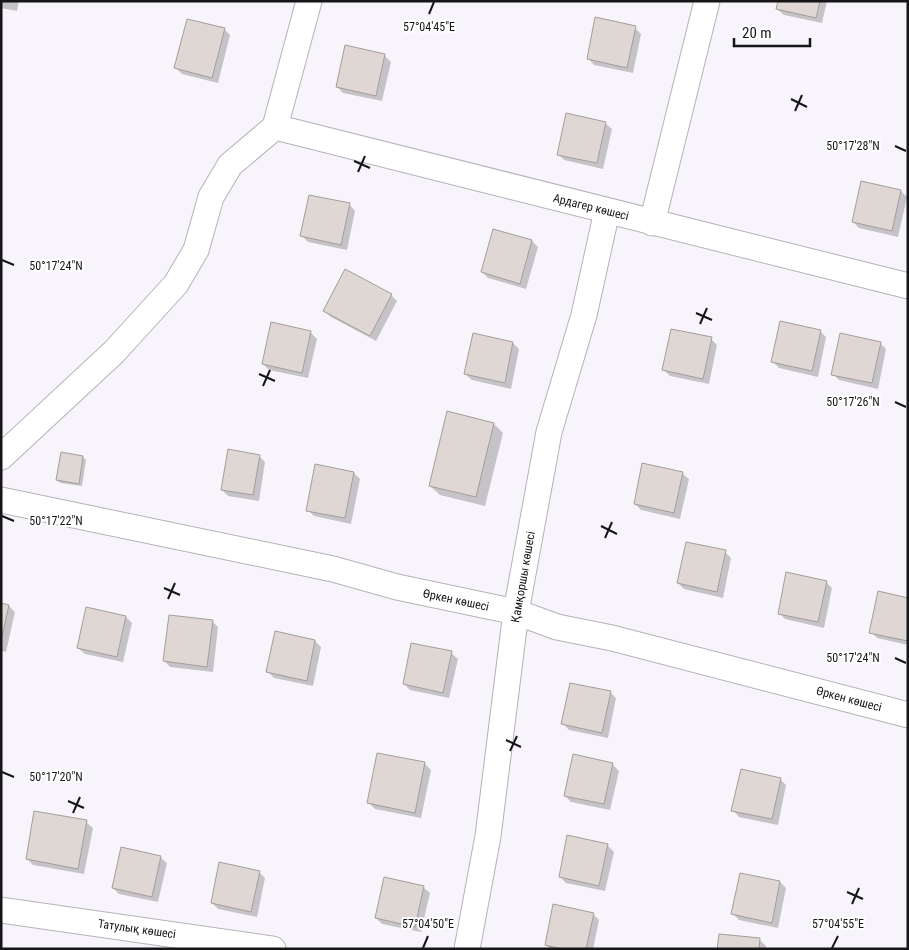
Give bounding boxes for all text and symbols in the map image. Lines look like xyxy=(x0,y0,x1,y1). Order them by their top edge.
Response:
scale bar xyxy=(734,15,810,47)
text: 57°04'45"E xyxy=(403,20,455,34)
text: 20 m xyxy=(742,24,772,42)
text: 50°17'28"N xyxy=(826,139,880,153)
street label: Ардагер көшесі xyxy=(552,191,630,223)
text: 50°17'24"N xyxy=(29,259,83,273)
text: 50°17'26"N xyxy=(826,395,880,409)
text: 50°17'22"N xyxy=(29,514,83,528)
street label: Қамқоршы көшесі xyxy=(508,530,538,624)
street label: Өркен көшесі xyxy=(422,586,490,614)
text: 50°17'24"N xyxy=(826,651,880,665)
street label: Өркен көшесі xyxy=(815,684,883,714)
text: 50°17'20"N xyxy=(29,770,83,784)
street label: Татулық көшесі xyxy=(97,917,177,941)
text: 57°04'50"E xyxy=(402,917,454,931)
text: 57°04'55"E xyxy=(812,917,864,931)

